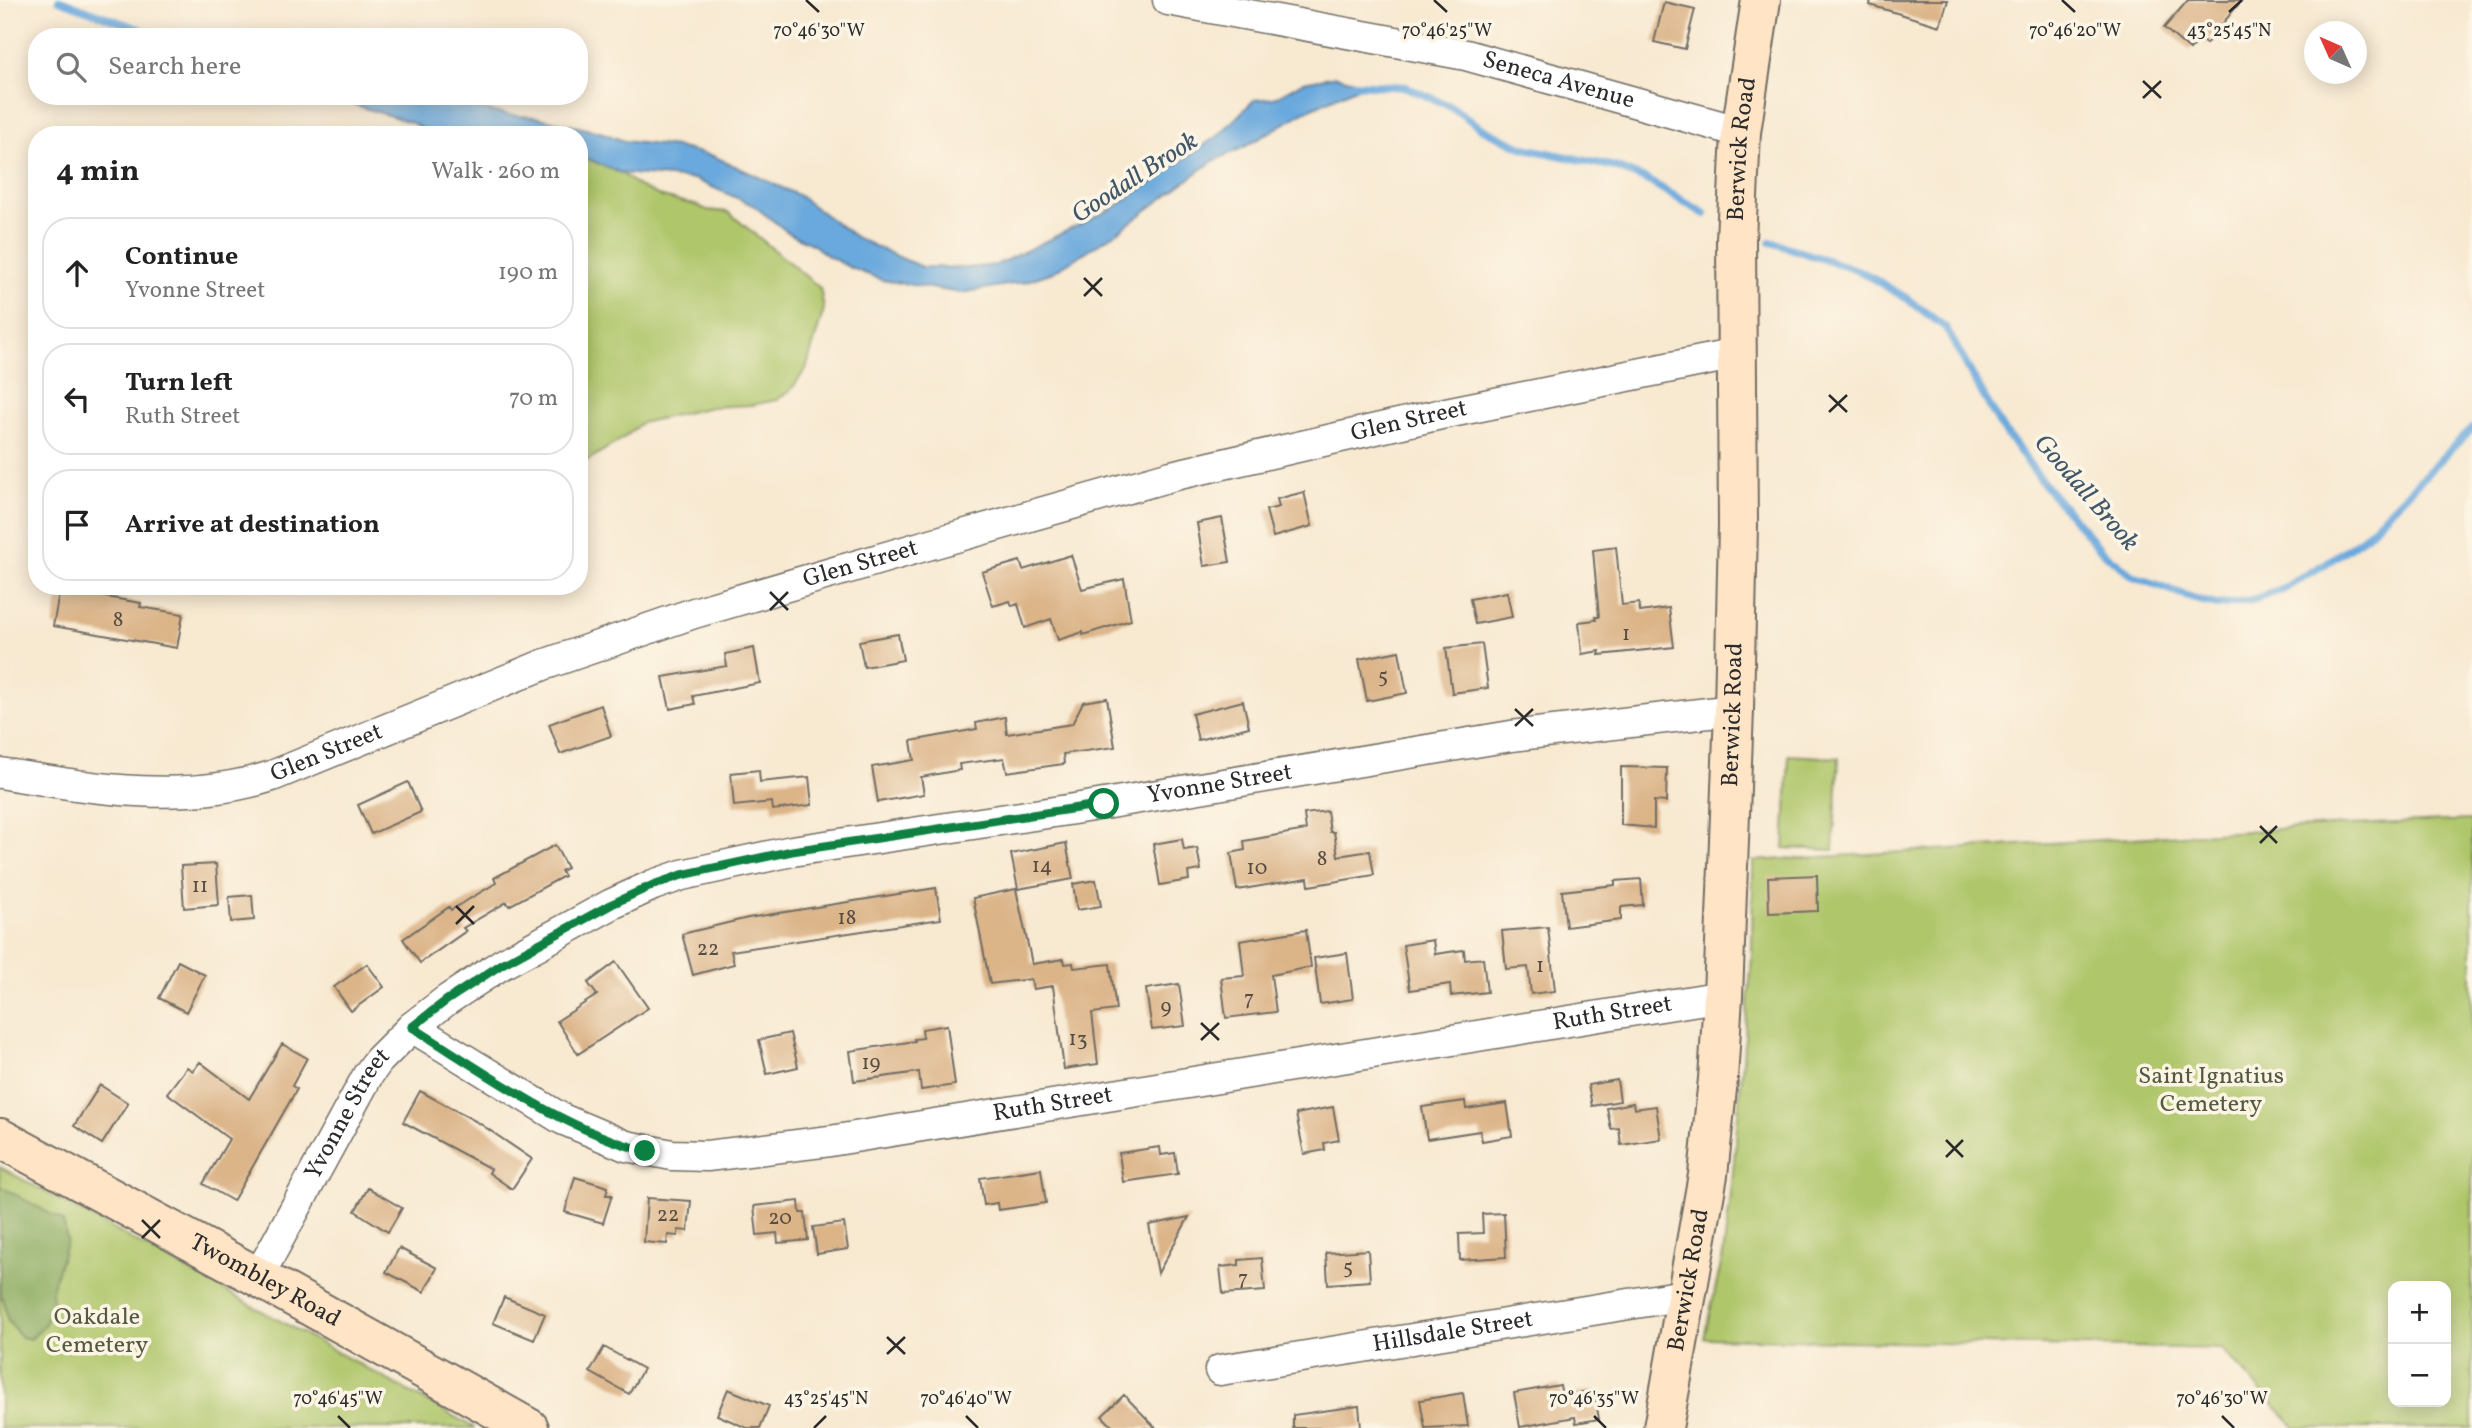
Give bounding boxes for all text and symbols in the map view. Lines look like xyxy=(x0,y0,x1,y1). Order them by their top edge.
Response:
text: 70°46'30"W xyxy=(773,19,865,44)
text: 70°46'25"W xyxy=(1402,19,1492,44)
text: 70°46'20"W xyxy=(2029,19,2121,44)
text: 43°25'45"N xyxy=(2187,19,2271,44)
north arrow xyxy=(2304,21,2367,84)
search box xyxy=(28,28,588,105)
street label: Seneca Avenue xyxy=(1479,43,1638,118)
icon: search xyxy=(52,48,90,86)
text: Search here xyxy=(108,49,241,85)
street label: Berwick Road xyxy=(1720,75,1766,222)
water label: Goodall Brook xyxy=(1065,124,1205,232)
text: 4 min xyxy=(56,151,140,193)
text: Walk · 260 m xyxy=(431,156,560,188)
text: Continue xyxy=(125,239,238,275)
icon: ahead xyxy=(58,254,96,292)
text: 190 m xyxy=(498,257,558,289)
text: Yvonne Street xyxy=(125,275,265,307)
text: Turn left xyxy=(125,365,233,401)
icon: left xyxy=(58,380,96,418)
text: 70 m xyxy=(509,383,558,415)
street label: Glen Street xyxy=(1348,392,1470,451)
text: Ruth Street xyxy=(125,401,240,433)
water label: Goodall Brook xyxy=(2025,427,2147,559)
icon: arrive xyxy=(58,506,96,544)
text: Arrive at destination xyxy=(125,507,380,543)
street label: Glen Street xyxy=(799,532,922,597)
house number: 8 xyxy=(113,606,123,635)
house number: 1 xyxy=(1622,620,1630,649)
street label: Berwick Road xyxy=(1714,642,1752,788)
house number: 5 xyxy=(1378,662,1388,691)
street label: Glen Street xyxy=(266,715,388,792)
street label: Yvonne Street xyxy=(1145,756,1295,813)
route start xyxy=(1088,788,1119,819)
house number: 8 xyxy=(1317,845,1327,874)
house number: 14 xyxy=(1032,852,1052,881)
house number: 10 xyxy=(1247,854,1267,883)
house number: 11 xyxy=(192,872,208,901)
house number: 18 xyxy=(838,904,856,933)
house number: 22 xyxy=(697,935,719,964)
house number: 1 xyxy=(1536,952,1544,981)
house number: 7 xyxy=(1244,985,1254,1014)
street label: Ruth Street xyxy=(1550,988,1675,1040)
house number: 9 xyxy=(1161,993,1172,1022)
house number: 13 xyxy=(1069,1025,1087,1054)
street label: Yvonne Street xyxy=(297,1040,399,1186)
house number: 19 xyxy=(861,1049,881,1078)
park label: Saint Ignatius Cemetery xyxy=(2138,1060,2284,1122)
street label: Ruth Street xyxy=(991,1078,1115,1131)
route end xyxy=(629,1135,660,1166)
house number: 22 xyxy=(657,1201,679,1230)
house number: 20 xyxy=(768,1204,792,1233)
street label: Berwick Road xyxy=(1660,1206,1719,1354)
street label: Twombley Road xyxy=(183,1226,346,1337)
house number: 5 xyxy=(1343,1253,1353,1282)
house number: 7 xyxy=(1238,1265,1248,1294)
map controls xyxy=(2388,1281,2451,1407)
button: + xyxy=(2388,1281,2451,1344)
park label: Oakdale Cemetery xyxy=(46,1301,148,1363)
street label: Hillsdale Street xyxy=(1370,1303,1536,1362)
button: − xyxy=(2388,1344,2451,1407)
text: 70°46'45"W xyxy=(293,1387,383,1412)
text: 43°25'45"N xyxy=(784,1387,868,1412)
text: 70°46'40"W xyxy=(920,1387,1012,1412)
text: 70°46'35"W xyxy=(1549,1387,1639,1412)
text: 70°46'30"W xyxy=(2176,1387,2268,1412)

